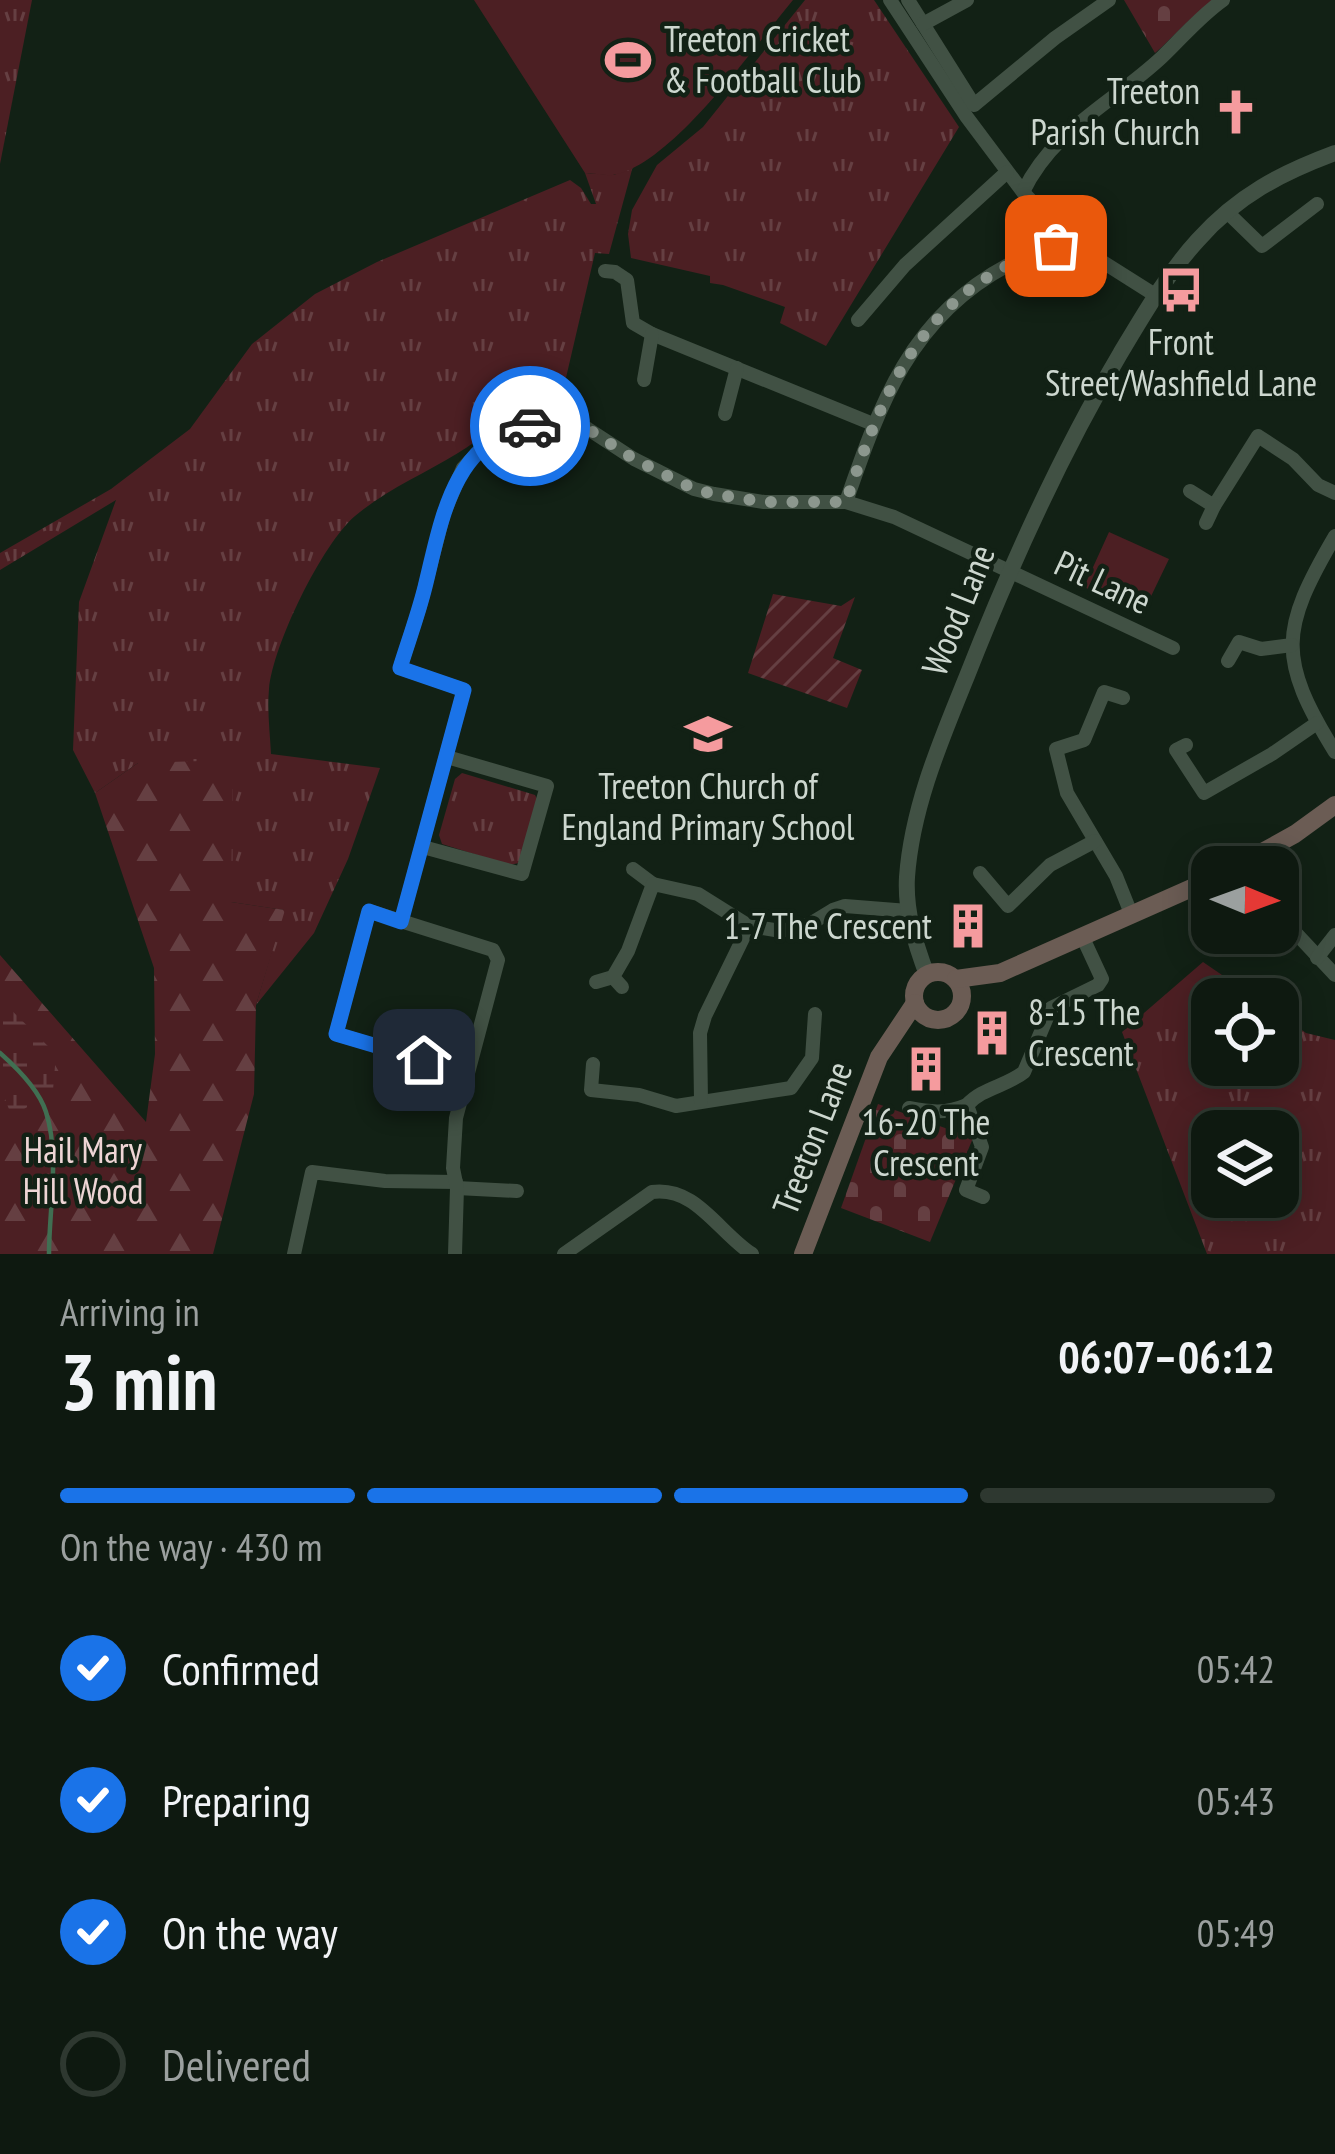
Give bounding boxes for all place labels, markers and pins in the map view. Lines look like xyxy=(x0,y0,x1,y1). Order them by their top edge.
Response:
place label: Treeton Cricket & Football Club xyxy=(664,15,862,103)
sports icon: Treeton Cricket & Football Club xyxy=(603,35,653,85)
place label: Treeton Parish Church xyxy=(1031,67,1200,155)
church icon: Treeton Parish Church xyxy=(1211,87,1261,137)
pin xyxy=(1005,195,1107,297)
bus stop icon: Front Street/Washfield Lane xyxy=(1156,265,1206,315)
place label: Front Street/Washfield Lane xyxy=(1045,318,1317,406)
school or university icon: Treeton Church of England Primary School xyxy=(683,709,733,759)
place label: Treeton Church of England Primary School xyxy=(562,762,855,850)
building icon: 1-7 The Crescent xyxy=(943,901,993,951)
place label: 1-7 The Crescent xyxy=(724,902,932,949)
place label: 8-15 The Crescent xyxy=(1028,988,1141,1076)
building icon: 8-15 The Crescent xyxy=(967,1008,1017,1058)
pin xyxy=(373,1009,475,1111)
building icon: 16-20 The Crescent xyxy=(901,1044,951,1094)
place label: 16-20 The Crescent xyxy=(862,1098,990,1186)

